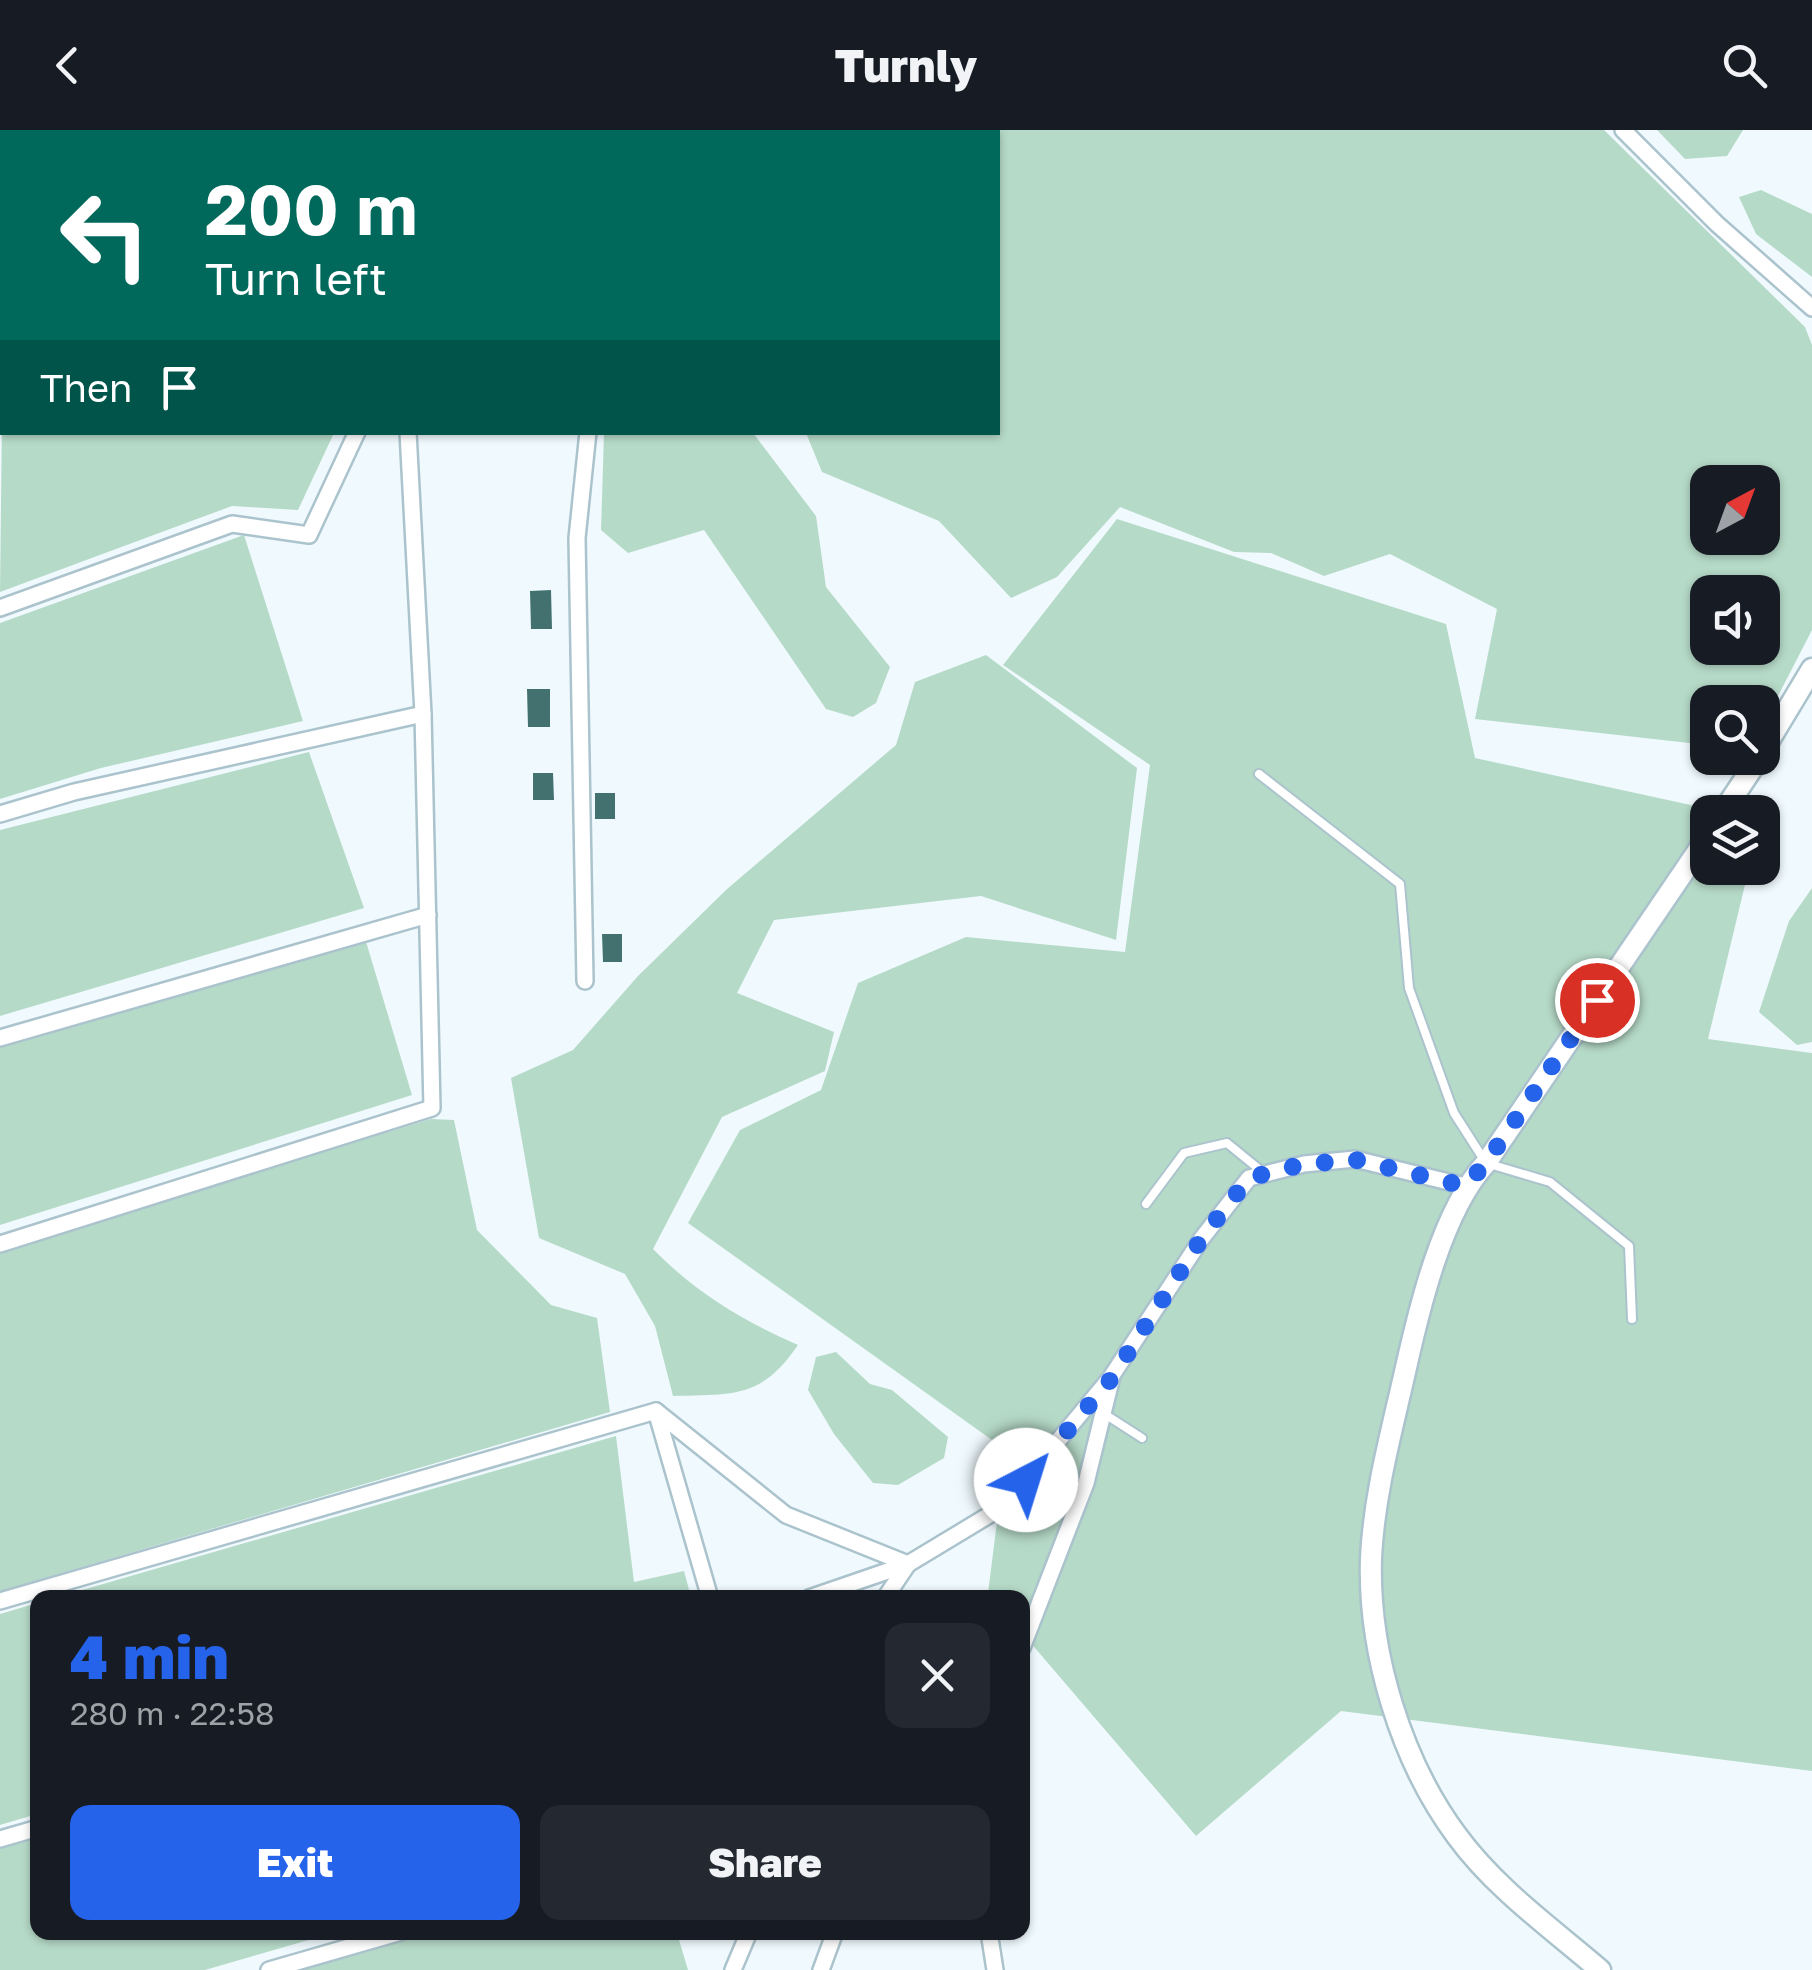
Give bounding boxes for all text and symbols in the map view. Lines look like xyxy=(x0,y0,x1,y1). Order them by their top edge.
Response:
icon: back xyxy=(40,38,95,93)
text: Turnly xyxy=(835,38,977,92)
icon: search xyxy=(1717,38,1772,93)
text: 200 m xyxy=(205,166,417,250)
icon: left xyxy=(40,170,170,300)
text: Turn left xyxy=(205,251,387,305)
icon: arrive xyxy=(152,360,207,415)
text: Then xyxy=(40,365,132,410)
north arrow xyxy=(1690,465,1780,555)
map controls xyxy=(1690,465,1780,885)
button: sound xyxy=(1690,575,1780,665)
button: search xyxy=(1690,685,1780,775)
button: layers xyxy=(1690,795,1780,885)
pin xyxy=(1555,958,1640,1043)
icon: arrive xyxy=(1570,973,1625,1028)
position arrow xyxy=(974,1428,1078,1532)
text: 4 min xyxy=(70,1620,229,1692)
button: close xyxy=(885,1623,990,1728)
text: 280 m · 22:58 xyxy=(70,1694,275,1732)
button: Exit xyxy=(70,1805,520,1920)
button: Share xyxy=(540,1805,990,1920)

